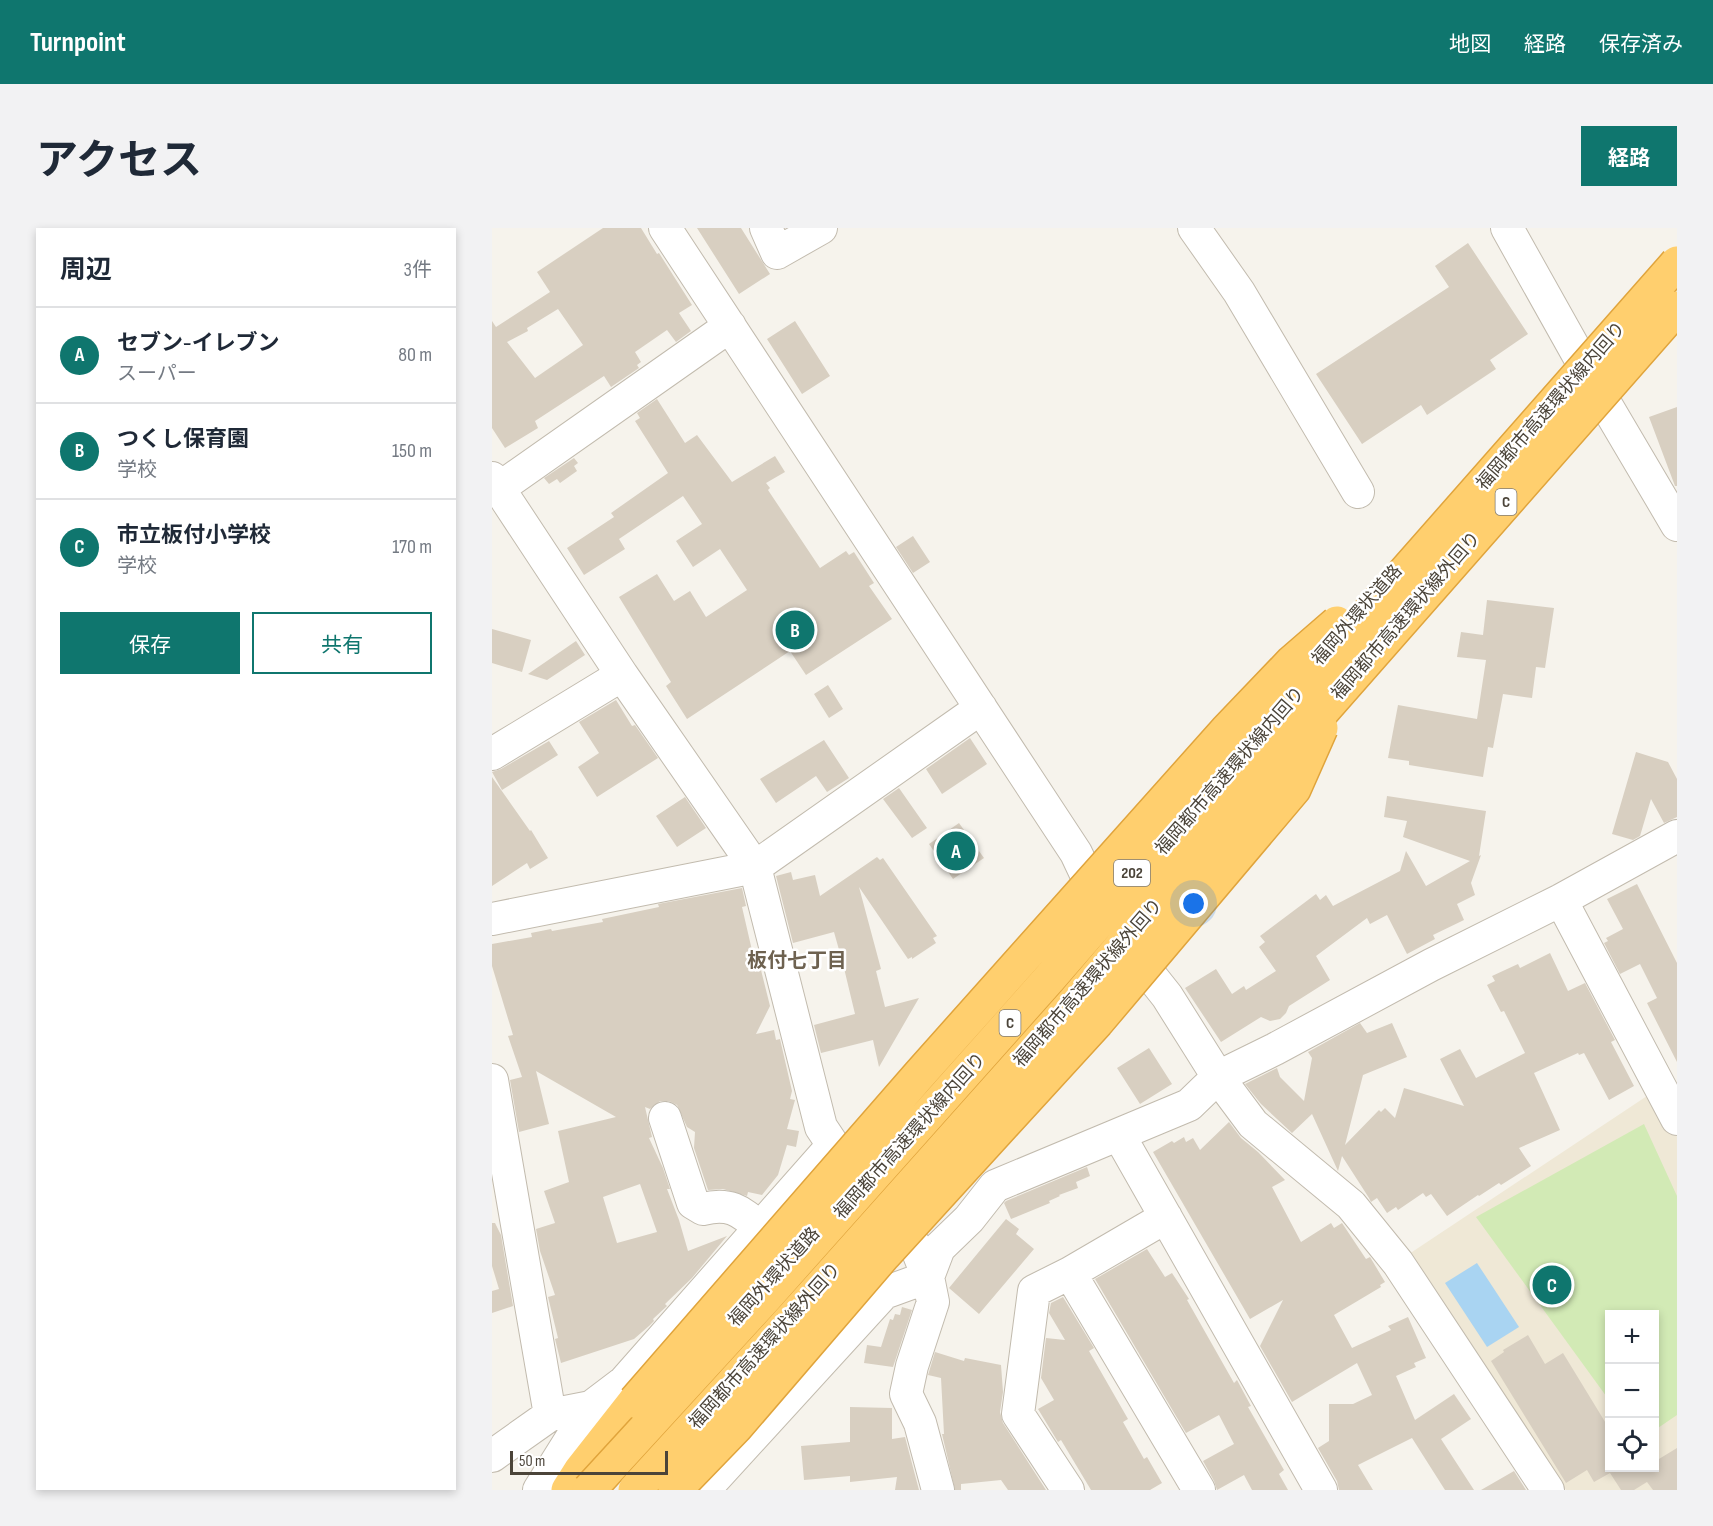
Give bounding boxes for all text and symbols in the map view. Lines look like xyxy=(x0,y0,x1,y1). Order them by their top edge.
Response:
text: Turnpoint xyxy=(30,26,126,59)
text: 地図 xyxy=(1449,32,1491,57)
text: 経路 xyxy=(1524,32,1566,57)
text: 保存済み xyxy=(1599,32,1683,57)
button: 経路 xyxy=(1581,126,1677,186)
text: アクセス xyxy=(36,136,202,187)
text: 周辺 xyxy=(60,255,112,286)
text: 3件 xyxy=(404,258,432,282)
street label: 福岡都市高速環状線内回り xyxy=(1472,318,1630,494)
text: セブン-イレブン xyxy=(117,330,279,357)
text: A xyxy=(75,343,84,367)
text: 80 m xyxy=(398,343,432,367)
text: スーパー xyxy=(117,362,197,386)
text: つくし保育園 xyxy=(117,426,249,453)
text: B xyxy=(75,439,84,463)
text: 150 m xyxy=(392,439,432,463)
text: 学校 xyxy=(117,458,157,482)
road number: C xyxy=(1496,489,1516,515)
text: 市立板付小学校 xyxy=(117,522,271,549)
street label: 福岡都市高速環状線外回り xyxy=(1327,528,1485,704)
text: C xyxy=(74,535,85,559)
text: 170 m xyxy=(392,535,432,559)
text: 学校 xyxy=(117,554,157,578)
street label: 福岡外環状道路 xyxy=(1308,561,1406,669)
pin: B xyxy=(776,608,814,652)
button: 保存 xyxy=(60,612,240,674)
button: 共有 xyxy=(252,612,432,674)
street label: 福岡都市高速環状線内回り xyxy=(1151,683,1309,859)
pin: A xyxy=(936,828,976,874)
road number: 202 xyxy=(1114,860,1150,886)
your location xyxy=(1179,889,1208,918)
street label: 福岡都市高速環状線外回り xyxy=(1009,895,1167,1071)
district label: 板付七丁目 xyxy=(747,949,847,973)
road number: C xyxy=(1000,1010,1020,1036)
street label: 福岡都市高速環状線内回り xyxy=(830,1049,990,1223)
street label: 福岡外環状道路 xyxy=(724,1223,824,1331)
street label: 福岡都市高速環状線外回り xyxy=(685,1259,845,1433)
pin: C xyxy=(1532,1262,1572,1308)
map controls xyxy=(1605,1310,1659,1472)
button: + xyxy=(1605,1310,1659,1364)
button: − xyxy=(1605,1364,1659,1418)
button: locate xyxy=(1605,1418,1659,1472)
scale bar xyxy=(510,1448,668,1476)
text: 50 m xyxy=(519,1452,545,1471)

